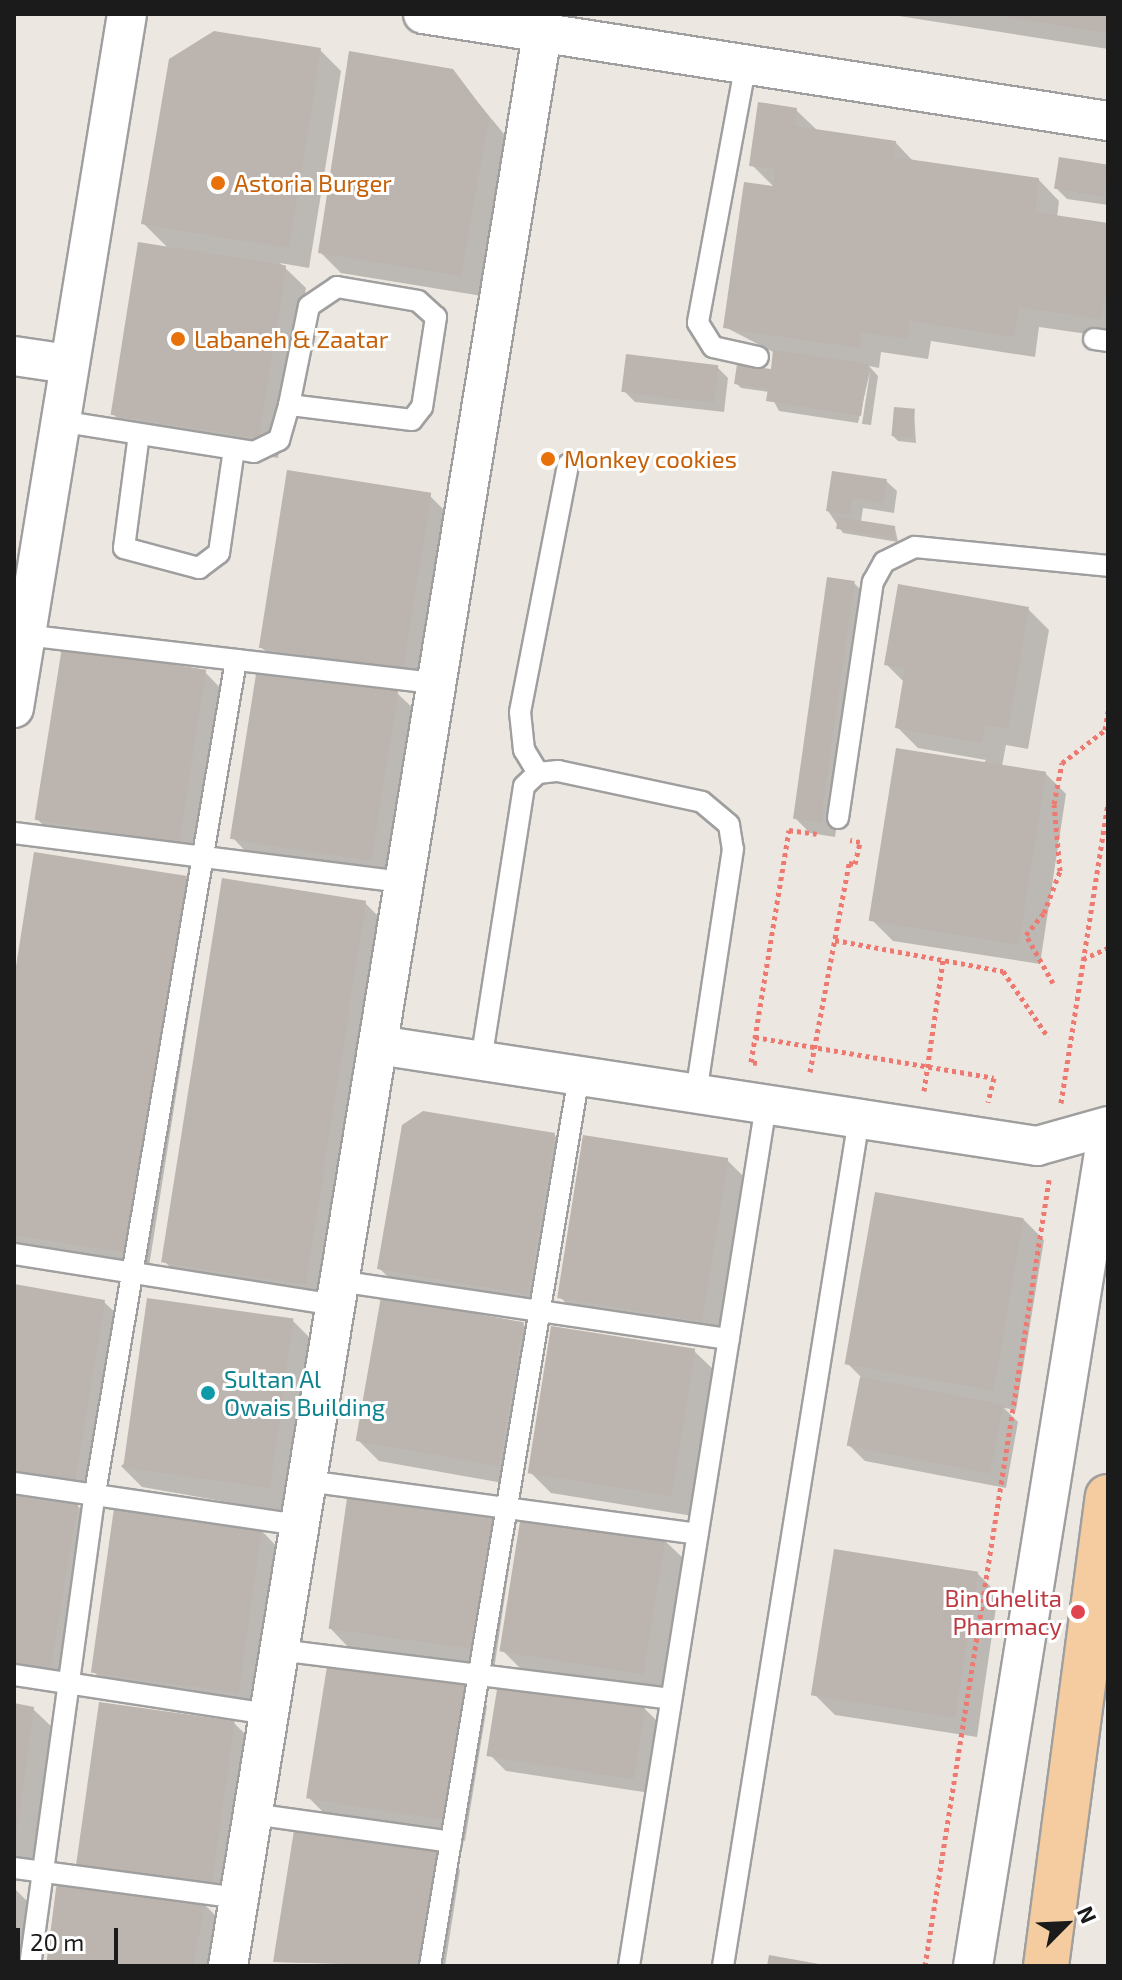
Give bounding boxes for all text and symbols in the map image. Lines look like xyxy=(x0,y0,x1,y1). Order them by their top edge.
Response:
place label: Astoria Burger xyxy=(234,169,392,197)
marker: Astoria Burger xyxy=(209,174,227,192)
place label: Labaneh & Zaatar xyxy=(194,325,388,353)
marker: Labaneh & Zaatar xyxy=(169,330,187,348)
place label: Monkey cookies xyxy=(564,445,737,473)
marker: Monkey cookies xyxy=(539,450,557,468)
place label: Sultan Al Owais Building xyxy=(224,1365,385,1421)
marker: Sultan Al Owais Building xyxy=(199,1384,217,1402)
place label: Bin Ghelita Pharmacy xyxy=(945,1584,1062,1640)
marker: Bin Ghelita Pharmacy xyxy=(1069,1603,1087,1621)
north arrow xyxy=(1026,1884,1106,1964)
text: N xyxy=(1073,1902,1103,1927)
scale bar xyxy=(20,1912,122,1962)
text: 20 m xyxy=(30,1927,84,1956)

